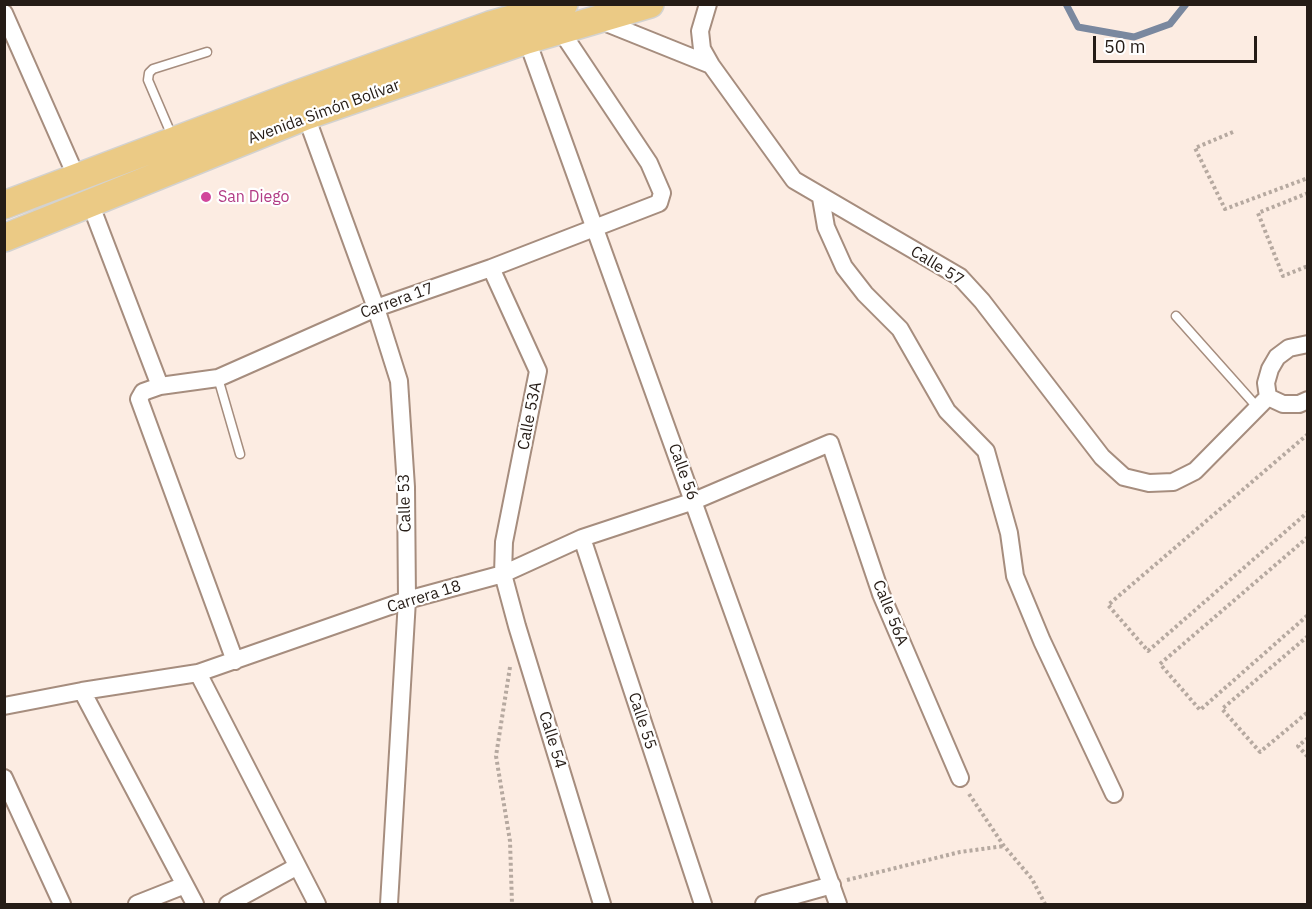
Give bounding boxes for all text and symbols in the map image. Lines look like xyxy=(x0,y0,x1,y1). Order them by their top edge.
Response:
scale bar xyxy=(1096,24,1260,62)
text: 50 m xyxy=(1104,35,1146,58)
street label: Avenida Simón Bolívar xyxy=(245,76,403,148)
place label: San Diego xyxy=(218,187,290,207)
marker: San Diego xyxy=(199,190,213,204)
street label: Calle 57 xyxy=(907,242,967,290)
street label: Carrera 17 xyxy=(358,279,436,323)
street label: Calle 53A xyxy=(514,380,546,452)
street label: Calle 56 xyxy=(664,441,702,503)
street label: Calle 53 xyxy=(394,473,416,533)
street label: Carrera 18 xyxy=(385,577,463,617)
street label: Calle 56A xyxy=(868,577,912,649)
street label: Calle 55 xyxy=(624,690,660,752)
street label: Calle 54 xyxy=(534,709,570,771)

